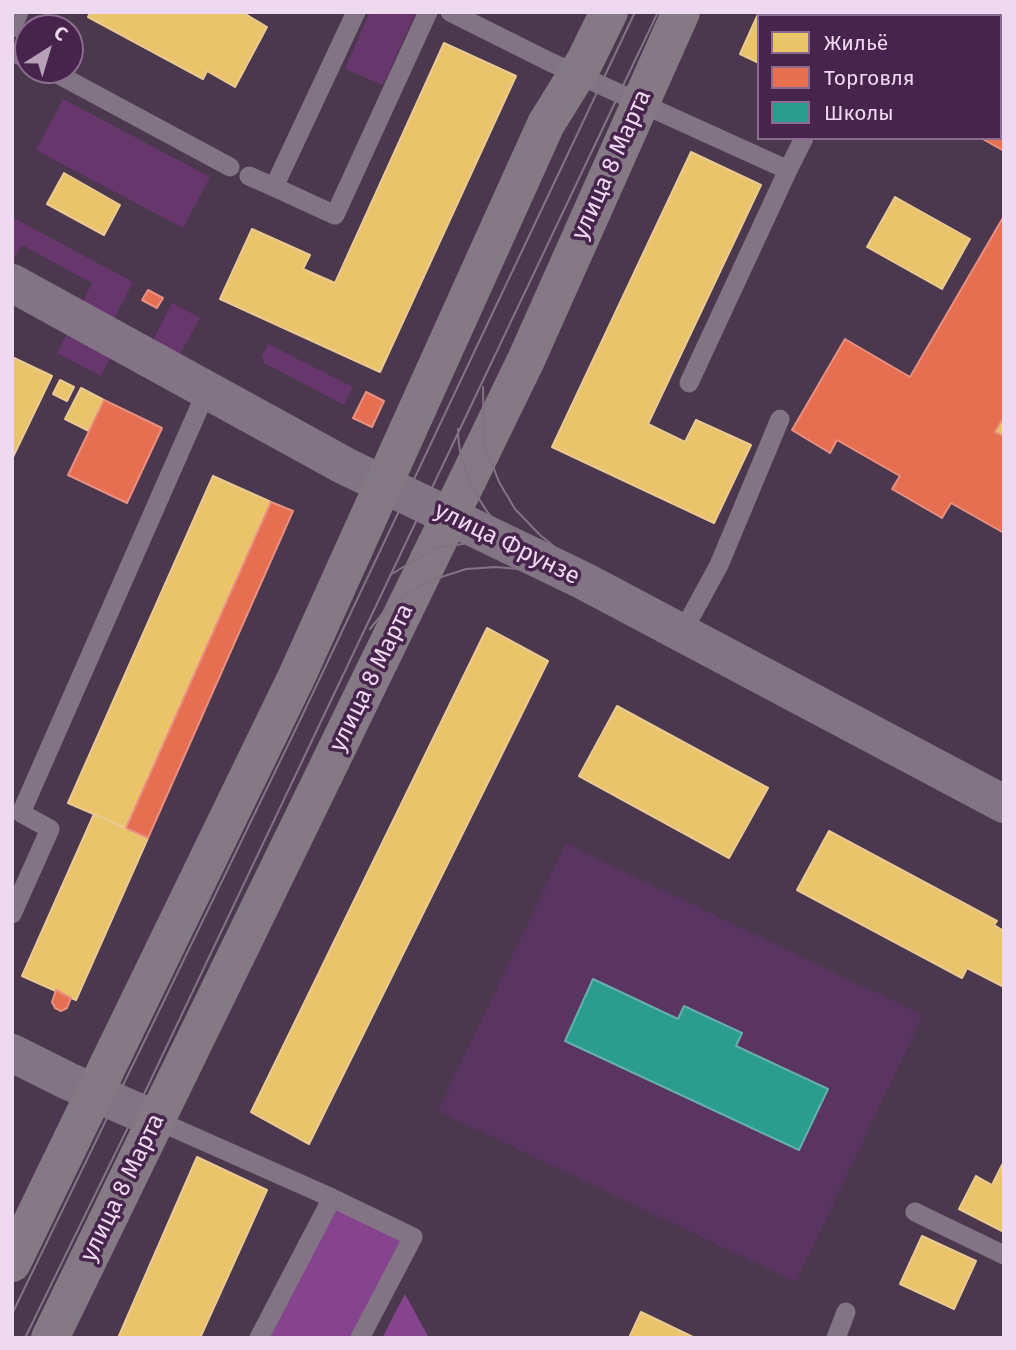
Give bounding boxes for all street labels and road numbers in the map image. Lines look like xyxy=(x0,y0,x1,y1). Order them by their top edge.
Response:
street label: улица 8 Марта xyxy=(566,86,658,244)
street label: улица Фрунзе xyxy=(430,496,584,592)
street label: улица 8 Марта xyxy=(324,599,420,757)
street label: улица 8 Марта xyxy=(75,1109,171,1267)

